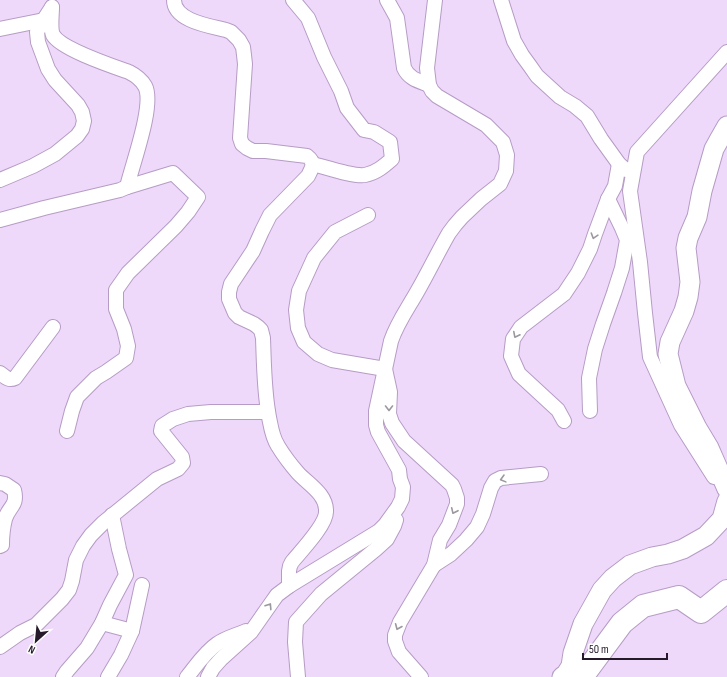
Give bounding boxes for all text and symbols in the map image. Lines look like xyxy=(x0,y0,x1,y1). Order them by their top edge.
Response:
one-way arrow xyxy=(590,232,599,239)
one-way arrow xyxy=(513,331,521,338)
one-way arrow xyxy=(385,405,393,411)
one-way arrow xyxy=(500,474,506,482)
one-way arrow xyxy=(451,507,459,514)
one-way arrow xyxy=(265,603,272,610)
north arrow xyxy=(16,621,56,661)
one-way arrow xyxy=(395,624,403,631)
scale bar xyxy=(583,635,667,661)
text: N xyxy=(26,642,37,657)
text: 50 m xyxy=(589,642,609,657)

